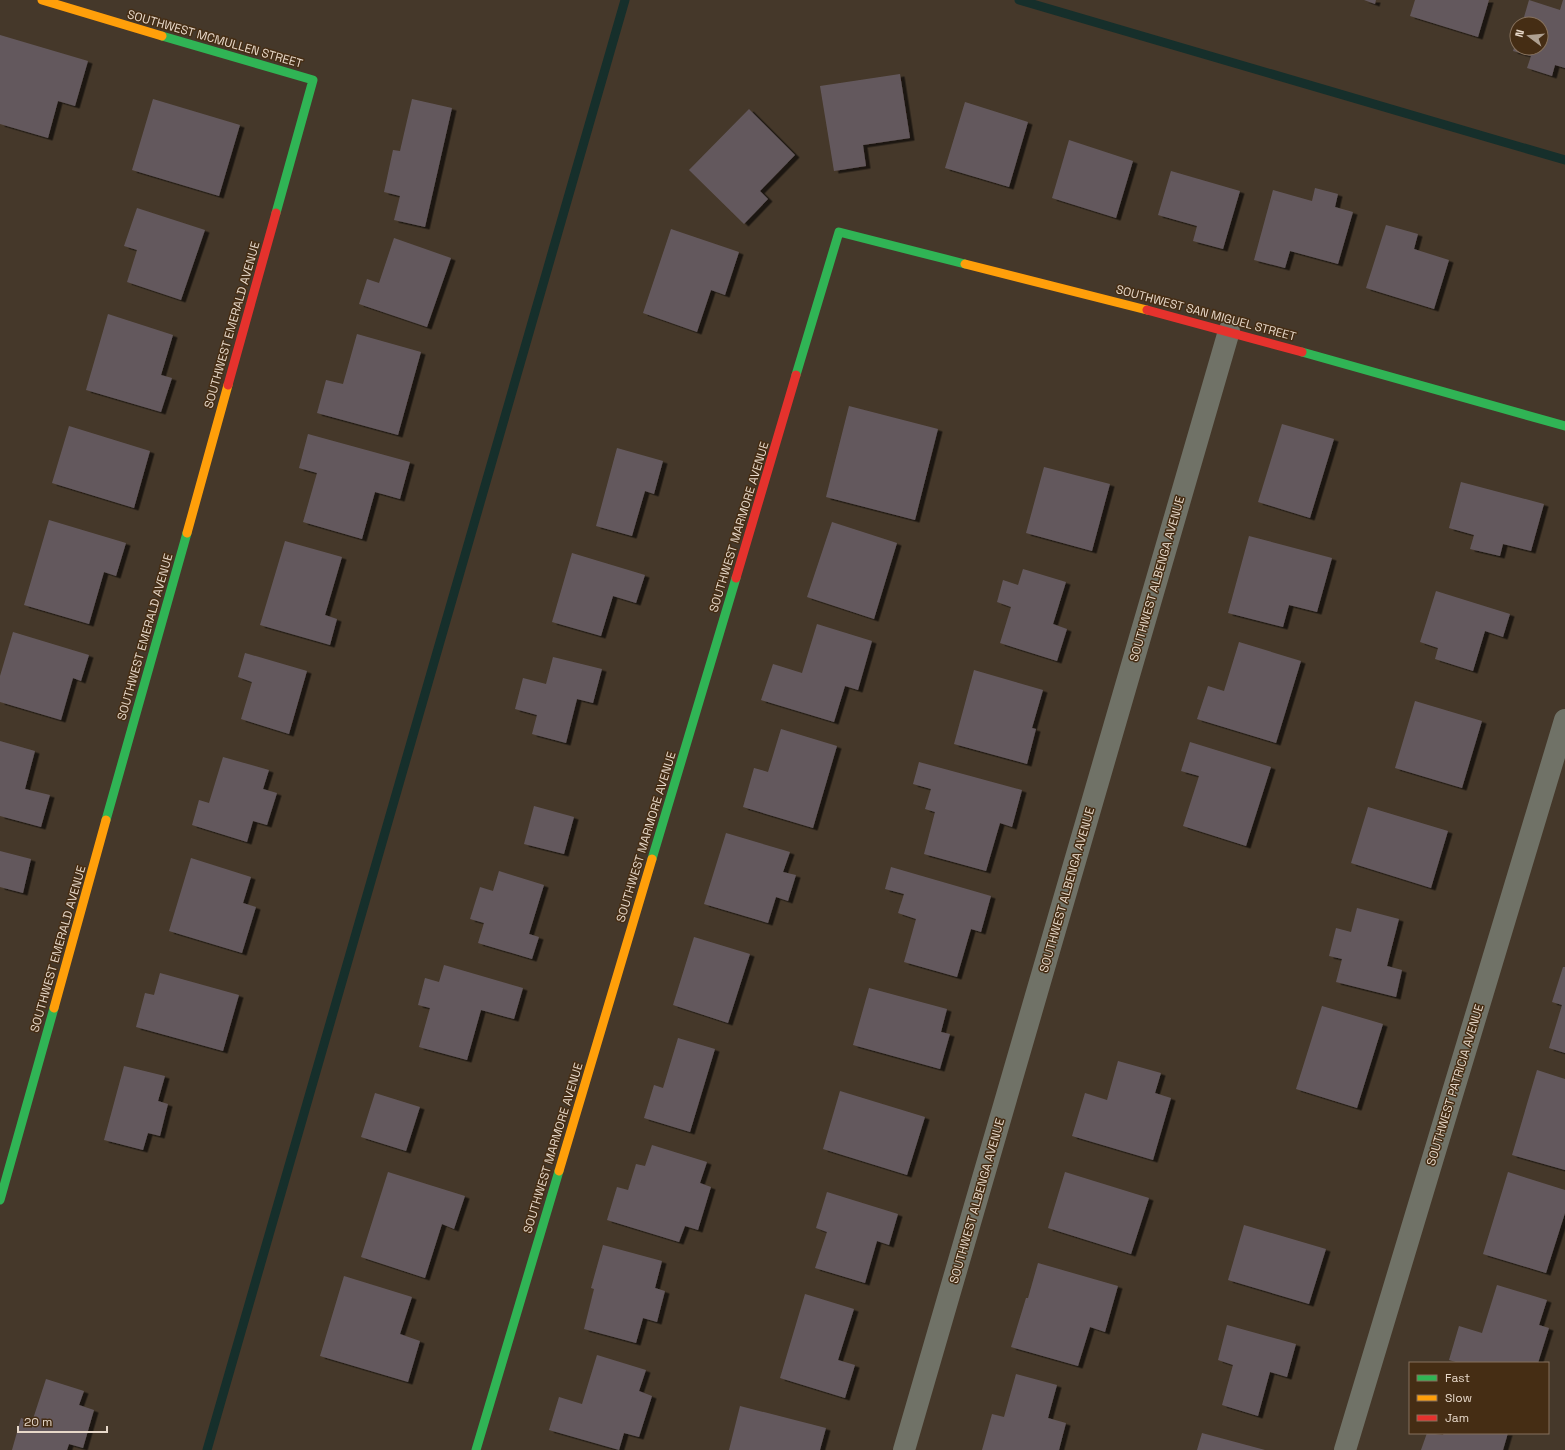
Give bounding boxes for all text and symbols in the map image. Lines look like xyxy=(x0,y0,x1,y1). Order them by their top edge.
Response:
street label: SOUTHWEST MCMULLEN STREET xyxy=(125,6,305,72)
north arrow xyxy=(1509,16,1549,56)
text: N xyxy=(1512,28,1527,39)
street label: SOUTHWEST EMERALD AVENUE xyxy=(201,240,264,410)
street label: SOUTHWEST SAN MIGUEL STREET xyxy=(1114,281,1298,345)
street label: SOUTHWEST MARMORE AVENUE xyxy=(705,440,773,614)
street label: SOUTHWEST ALBENGA AVENUE xyxy=(1126,494,1188,663)
street label: SOUTHWEST EMERALD AVENUE xyxy=(114,552,177,722)
street label: SOUTHWEST MARMORE AVENUE xyxy=(612,750,680,924)
street label: SOUTHWEST ALBENGA AVENUE xyxy=(1036,805,1098,974)
street label: SOUTHWEST EMERALD AVENUE xyxy=(27,864,90,1034)
street label: SOUTHWEST PATRICIA AVENUE xyxy=(1423,1002,1487,1168)
street label: SOUTHWEST MARMORE AVENUE xyxy=(519,1061,587,1235)
street label: SOUTHWEST ALBENGA AVENUE xyxy=(946,1116,1008,1285)
legend xyxy=(1409,1362,1549,1434)
text: Fast xyxy=(1445,1370,1470,1386)
text: Slow xyxy=(1445,1390,1472,1406)
scale bar xyxy=(18,1408,107,1434)
text: Jam xyxy=(1445,1410,1469,1426)
text: 20 m xyxy=(24,1414,52,1430)

